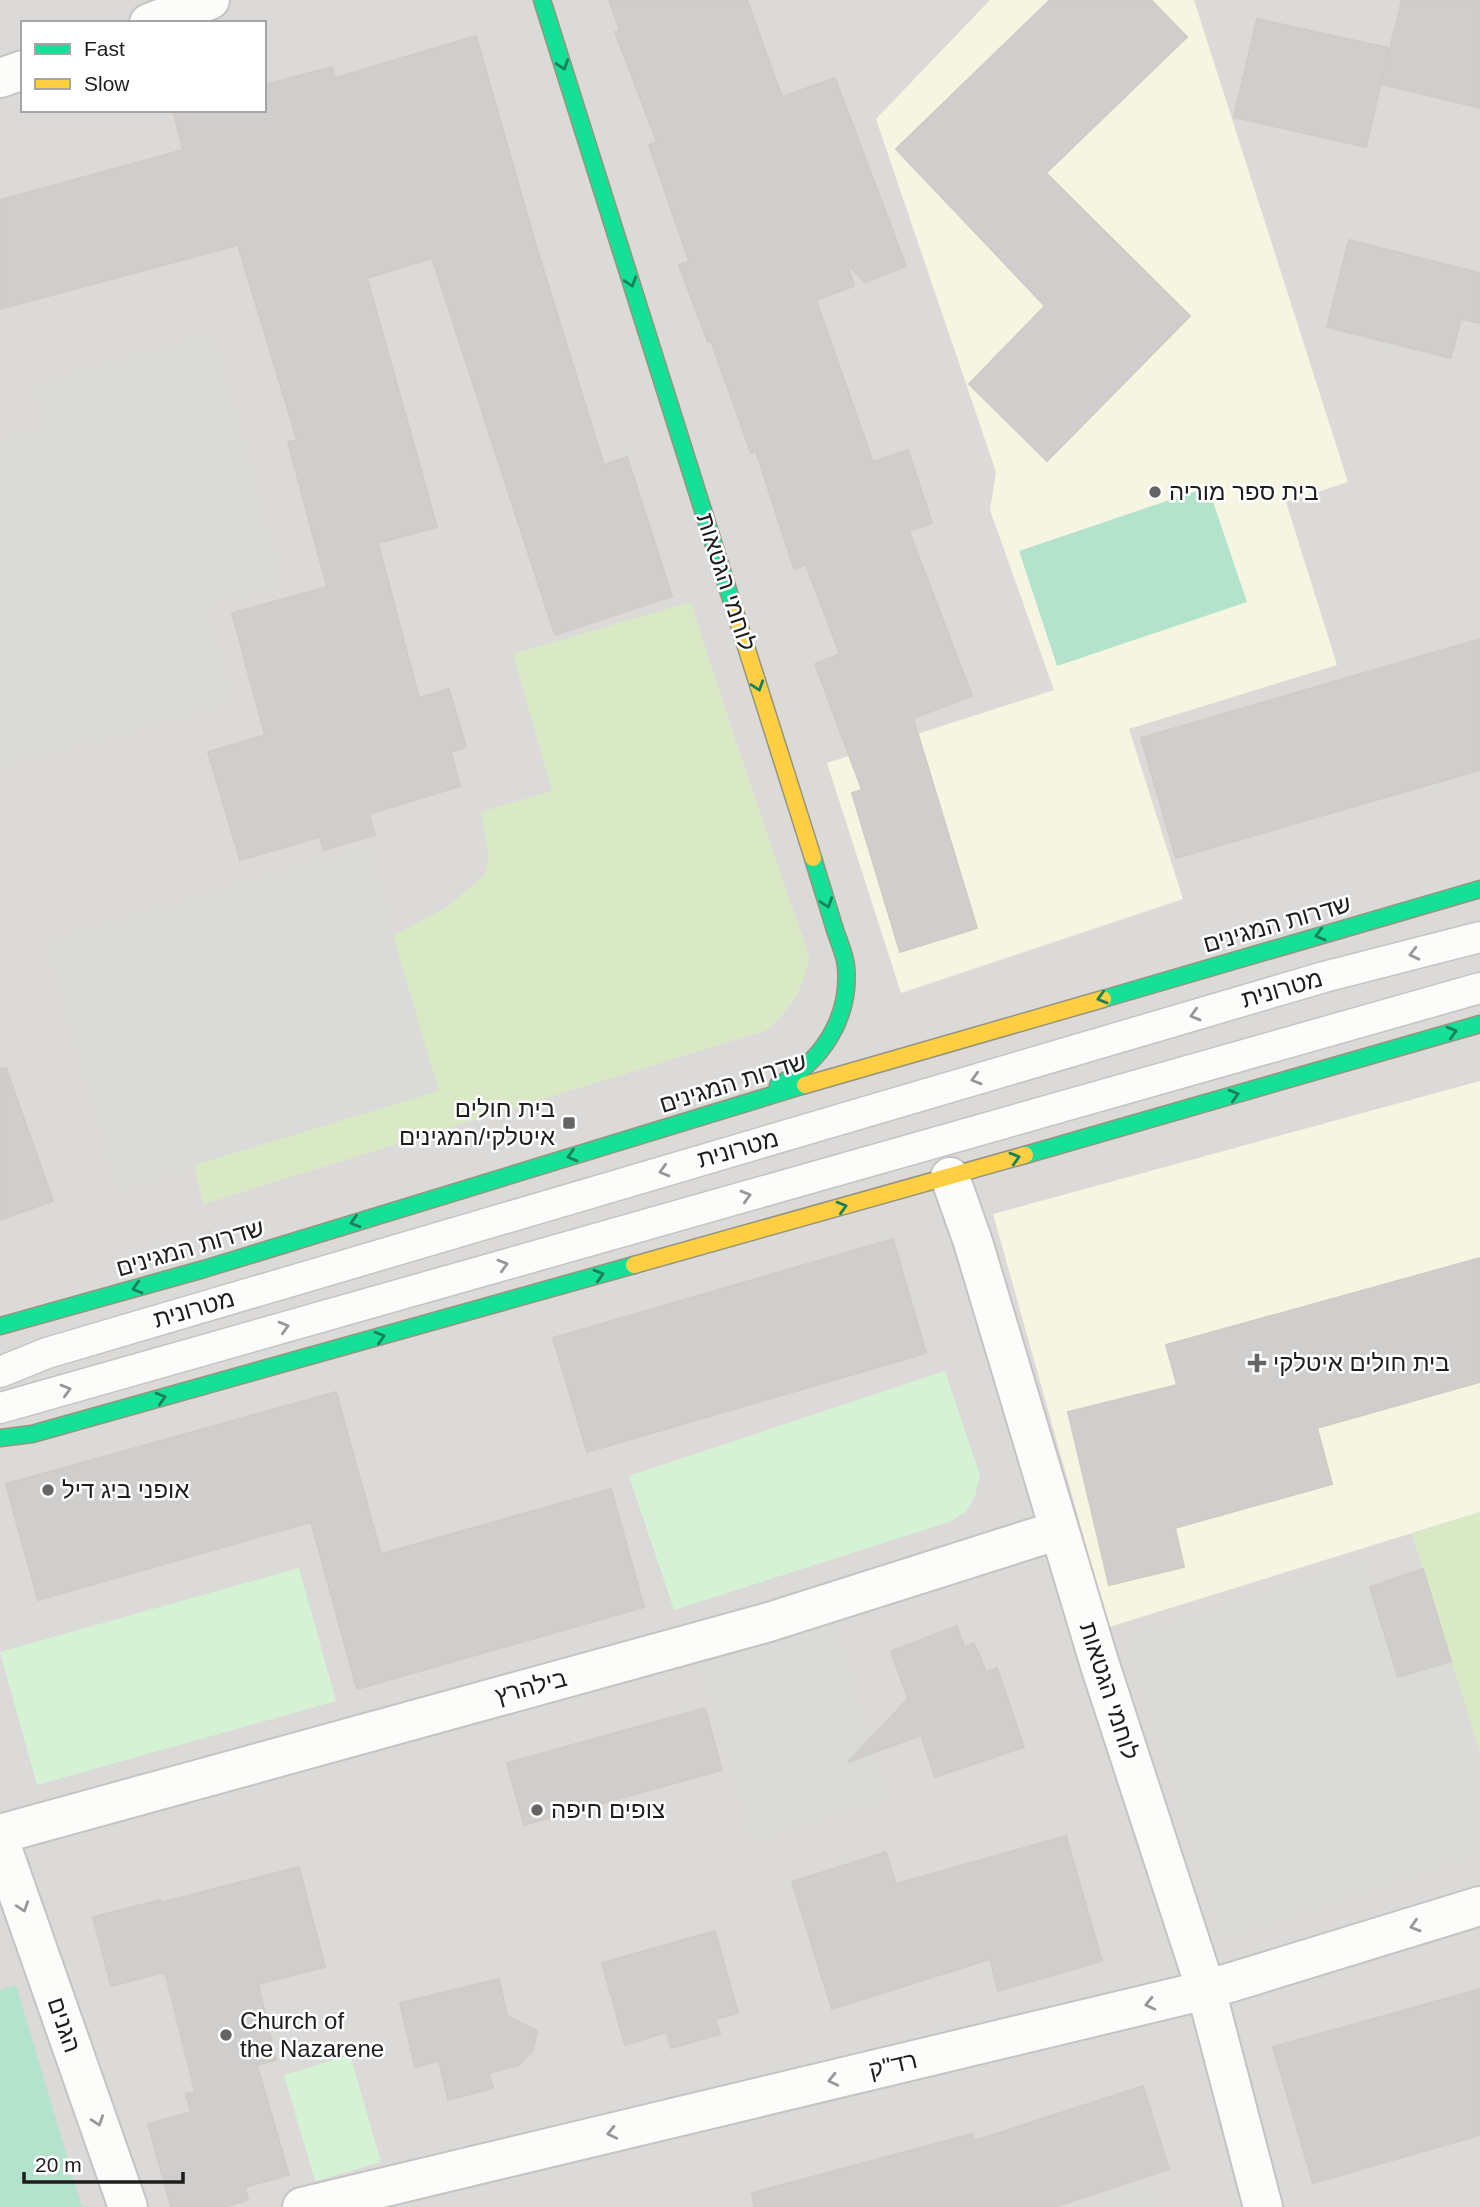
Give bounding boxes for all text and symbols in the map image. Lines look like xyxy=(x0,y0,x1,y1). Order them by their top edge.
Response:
legend xyxy=(21,21,266,112)
text: Fast xyxy=(84,37,125,60)
one-way arrow xyxy=(554,59,569,71)
text: Slow xyxy=(84,72,130,95)
one-way arrow xyxy=(623,275,637,288)
place label: בית ספר מוריה xyxy=(1169,478,1319,505)
marker: בית ספר מוריה xyxy=(1147,484,1163,500)
street label: לוחמי הגטאות xyxy=(692,510,761,654)
one-way arrow xyxy=(750,680,765,692)
street label: שדרות המגינים xyxy=(1200,890,1354,958)
one-way arrow xyxy=(818,897,833,909)
one-way arrow xyxy=(1315,927,1327,941)
one-way arrow xyxy=(1408,946,1420,960)
street label: מטרונית xyxy=(1238,964,1325,1013)
one-way arrow xyxy=(1096,990,1108,1005)
one-way arrow xyxy=(1189,1006,1201,1021)
one-way arrow xyxy=(1446,1025,1458,1040)
street label: שדרות המגינים xyxy=(656,1047,810,1118)
one-way arrow xyxy=(971,1070,983,1085)
one-way arrow xyxy=(1228,1088,1240,1103)
place label: בית חולים איטלקי/המגינים xyxy=(399,1095,555,1150)
marker: בית חולים איטלקי/המגינים xyxy=(561,1115,577,1131)
street label: מטרונית xyxy=(694,1124,781,1173)
one-way arrow xyxy=(566,1147,578,1162)
one-way arrow xyxy=(1009,1151,1021,1166)
one-way arrow xyxy=(658,1162,670,1177)
one-way arrow xyxy=(740,1190,752,1205)
one-way arrow xyxy=(836,1201,848,1215)
street label: שדרות המגינים xyxy=(113,1214,267,1282)
one-way arrow xyxy=(349,1214,361,1229)
one-way arrow xyxy=(497,1259,509,1274)
one-way arrow xyxy=(593,1269,605,1283)
one-way arrow xyxy=(131,1279,143,1294)
street label: מטרונית xyxy=(150,1284,237,1333)
one-way arrow xyxy=(278,1321,290,1336)
one-way arrow xyxy=(374,1330,386,1345)
place label: בית חולים איטלקי xyxy=(1273,1349,1450,1376)
marker: בית חולים איטלקי xyxy=(1247,1353,1267,1373)
one-way arrow xyxy=(59,1383,71,1398)
one-way arrow xyxy=(155,1392,167,1406)
place label: אופני ביג דיל xyxy=(62,1476,189,1503)
marker: אופני ביג דיל xyxy=(40,1482,56,1498)
street label: לוחמי הגטאות xyxy=(1075,1619,1144,1763)
street label: בילהרץ xyxy=(492,1664,570,1709)
place label: צופים חיפה xyxy=(551,1796,665,1823)
marker: צופים חיפה xyxy=(529,1802,545,1818)
one-way arrow xyxy=(15,1900,29,1912)
one-way arrow xyxy=(1409,1918,1421,1933)
street label: הגנים xyxy=(42,1994,86,2056)
one-way arrow xyxy=(1144,1996,1156,2010)
place label: Church of the Nazarene xyxy=(240,2007,384,2062)
marker: Church of the Nazarene xyxy=(218,2027,234,2043)
street label: רד"ק xyxy=(866,2046,920,2083)
one-way arrow xyxy=(827,2072,839,2086)
one-way arrow xyxy=(90,2115,104,2127)
one-way arrow xyxy=(606,2125,618,2139)
scale bar xyxy=(24,2140,184,2184)
text: 20 m xyxy=(35,2153,82,2176)

